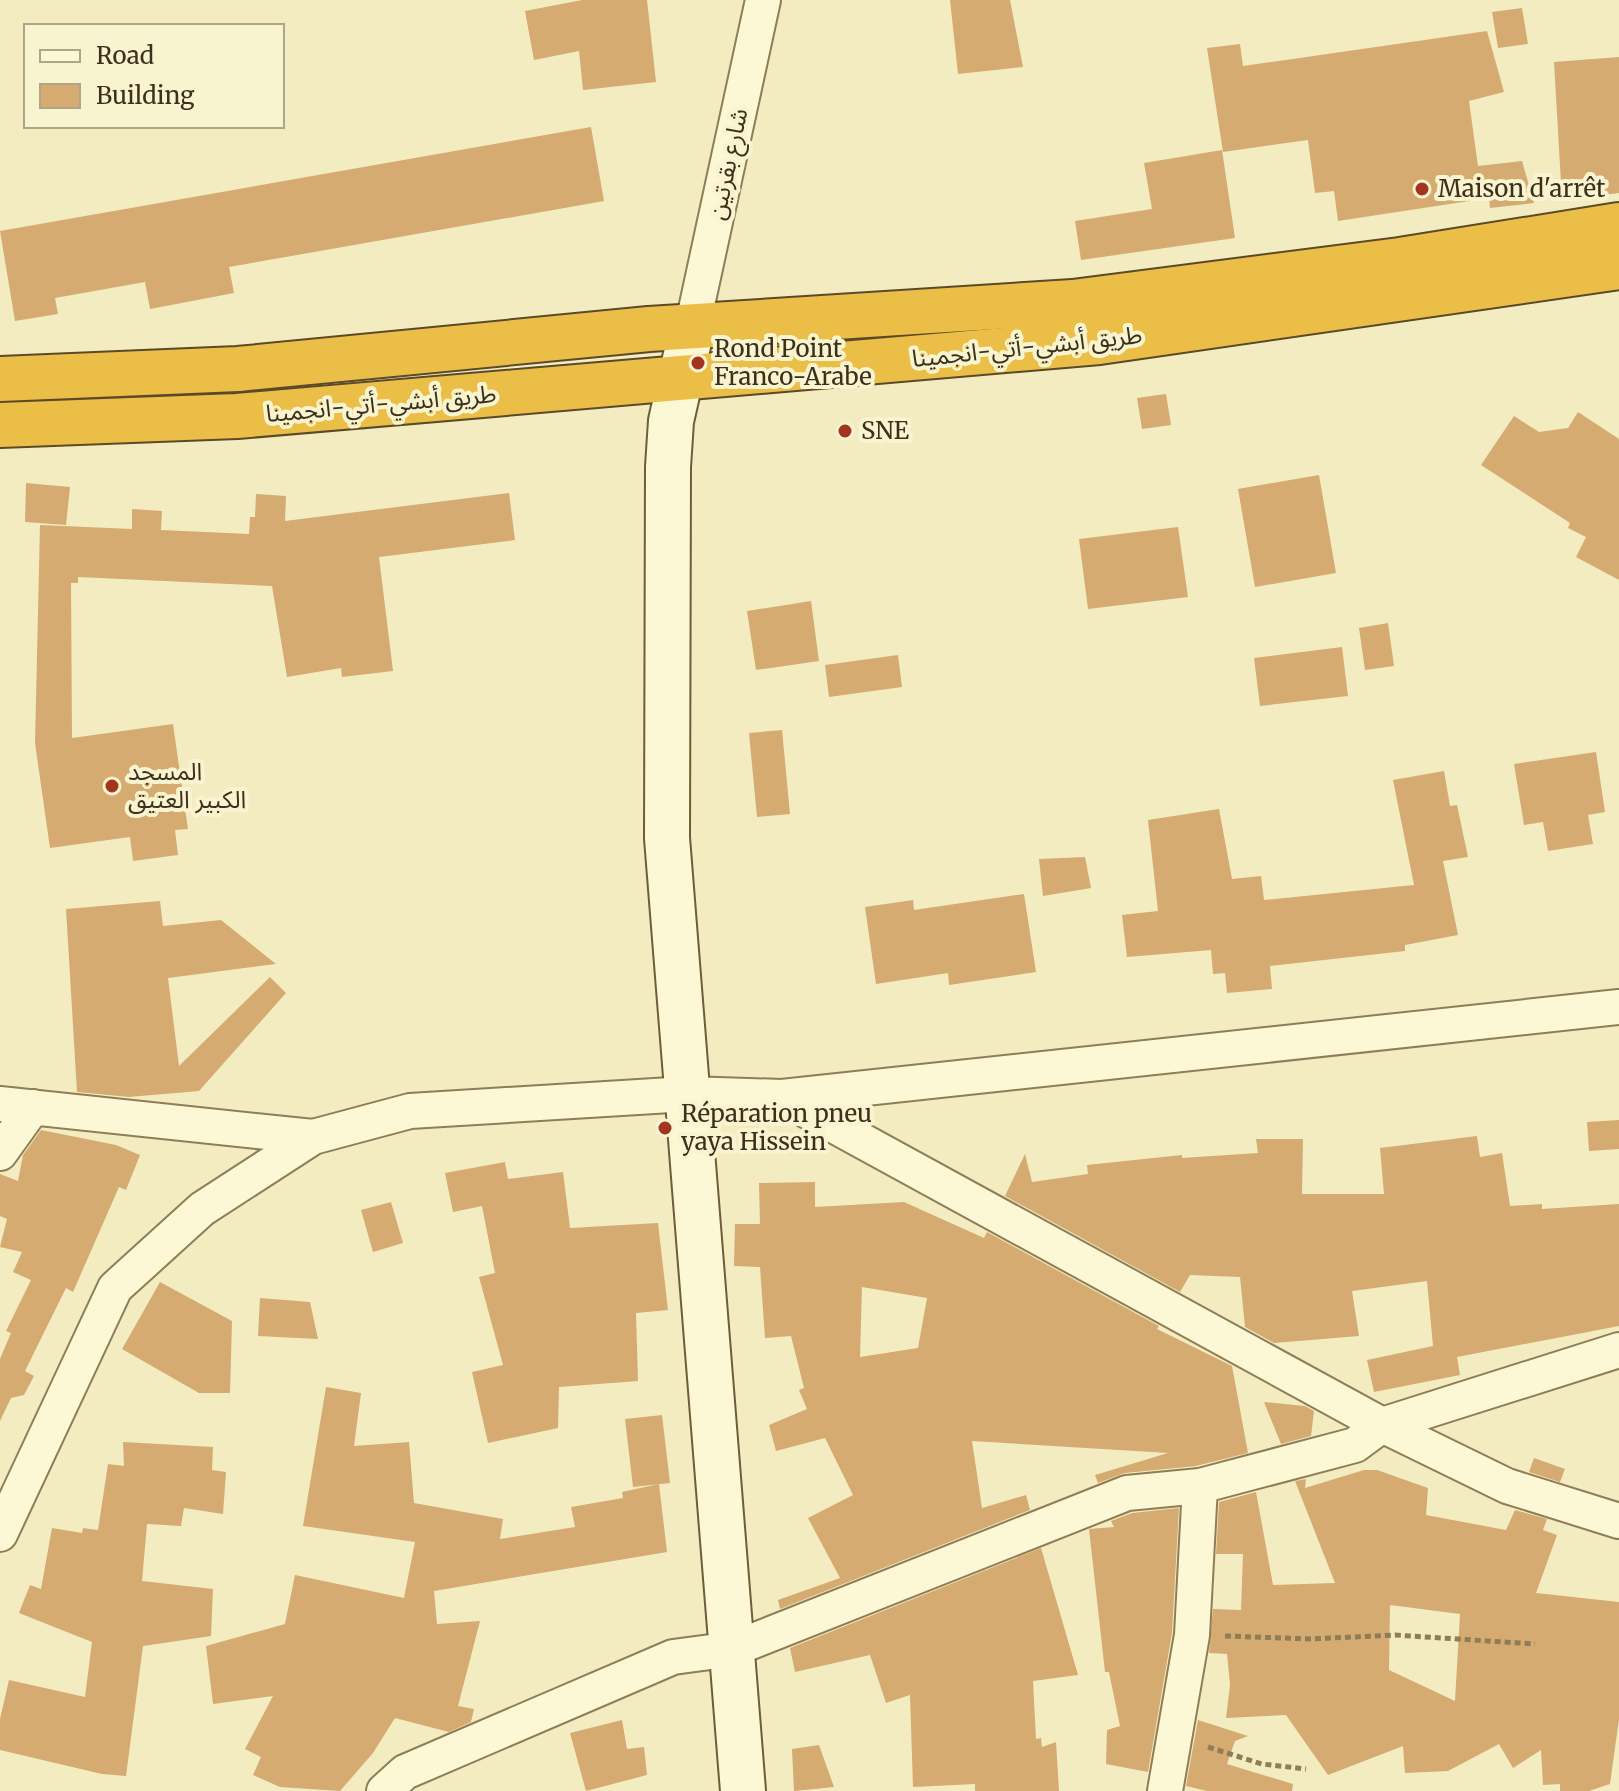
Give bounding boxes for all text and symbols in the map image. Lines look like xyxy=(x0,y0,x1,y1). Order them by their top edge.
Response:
legend xyxy=(24,24,284,128)
text: Road xyxy=(96,40,154,71)
text: Building xyxy=(96,80,195,111)
street label: شارع بقرتين xyxy=(701,105,756,223)
place label: Maison d'arrêt xyxy=(1438,173,1606,204)
marker: Maison d'arrêt xyxy=(1413,180,1431,198)
street label: طريق أبشي-أتي-انجمينا xyxy=(910,319,1144,378)
place label: Rond Point Franco-Arabe xyxy=(714,333,872,392)
marker: Rond Point Franco-Arabe xyxy=(689,354,707,372)
street label: طريق أبشي-أتي-انجمينا xyxy=(264,378,498,433)
place label: SNE xyxy=(861,415,910,446)
marker: SNE xyxy=(836,422,854,440)
place label: المسجد الكبير العتيق xyxy=(128,756,246,815)
marker: المسجد الكبير العتيق xyxy=(103,777,121,795)
place label: Réparation pneu yaya Hissein xyxy=(681,1098,872,1157)
marker: Réparation pneu yaya Hissein xyxy=(656,1119,674,1137)

